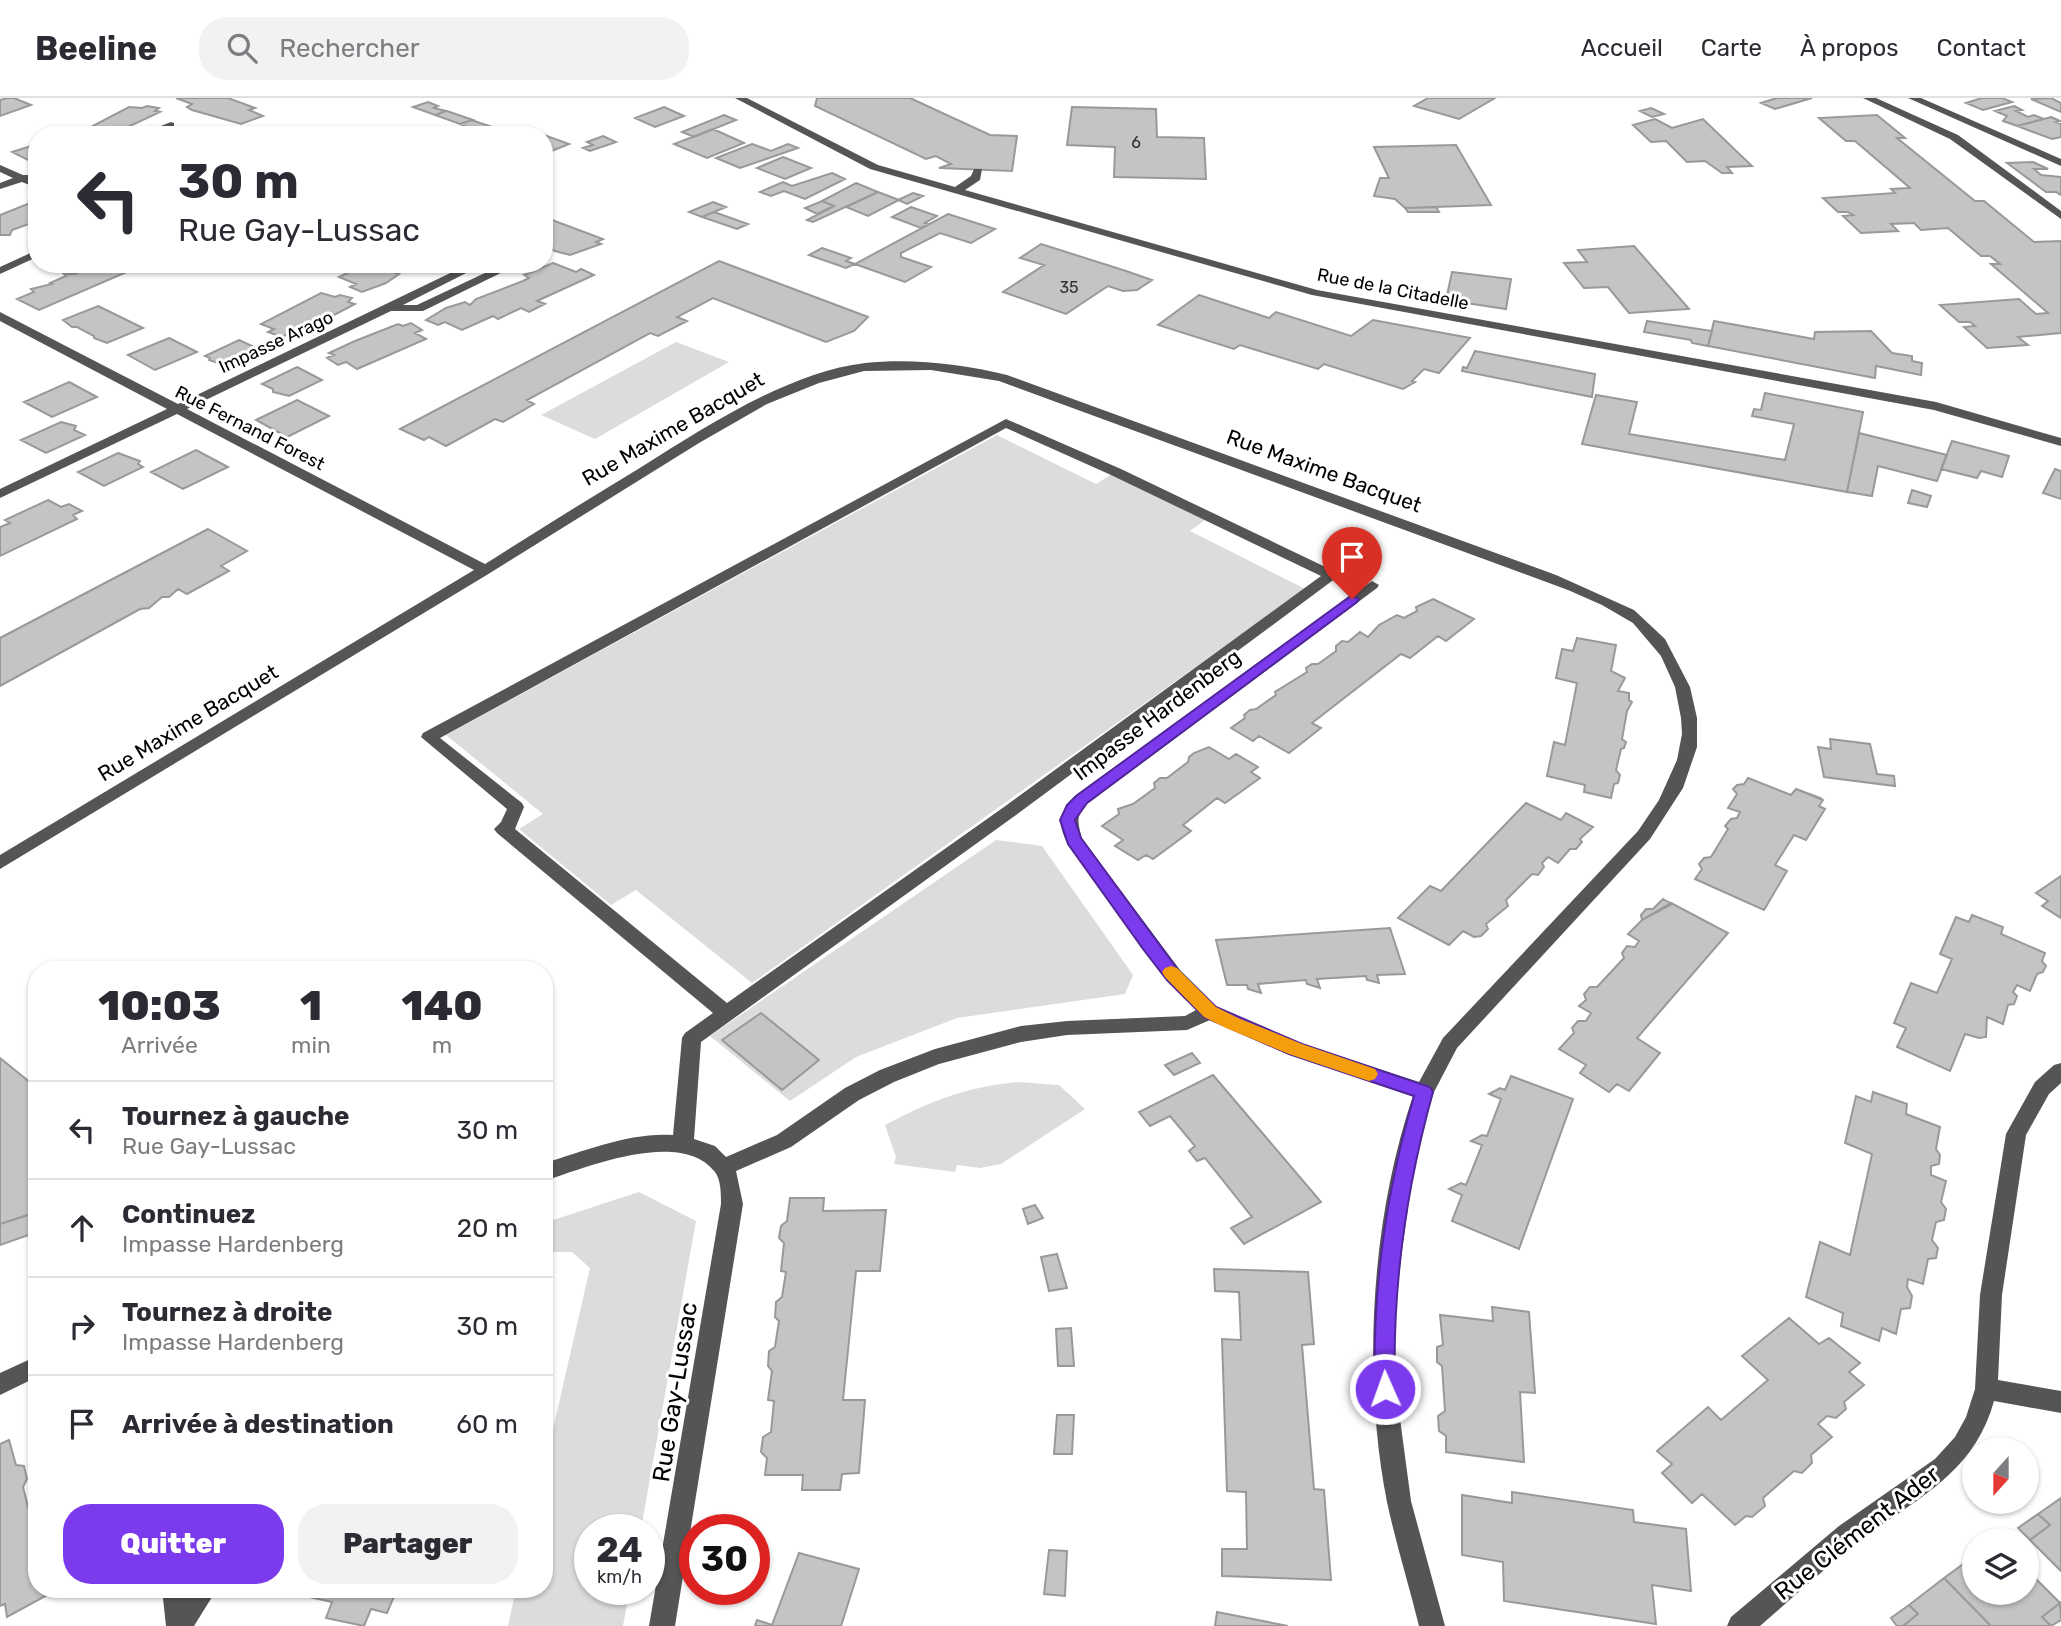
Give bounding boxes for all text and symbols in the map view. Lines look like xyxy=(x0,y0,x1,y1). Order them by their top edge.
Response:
search box xyxy=(199,17,689,80)
text: Beeline xyxy=(35,29,157,68)
icon: search xyxy=(223,29,261,67)
text: Rechercher xyxy=(279,33,420,64)
text: Accueil xyxy=(1581,34,1663,62)
text: Carte xyxy=(1701,34,1762,62)
text: À propos xyxy=(1800,34,1899,62)
text: Contact xyxy=(1937,34,2026,62)
house number: 6 xyxy=(1131,133,1141,152)
text: 30 m xyxy=(178,152,299,210)
icon: left xyxy=(63,154,154,245)
text: Rue Gay-Lussac xyxy=(178,211,420,249)
street label: Rue de la Citadelle xyxy=(1315,264,1471,314)
house number: 35 xyxy=(1059,278,1079,297)
street label: Impasse Arago xyxy=(215,306,337,378)
street label: Rue Maxime Bacquet xyxy=(577,366,768,491)
street label: Rue Fernand Forest xyxy=(172,381,328,475)
street label: Rue Maxime Bacquet xyxy=(1223,424,1425,517)
pin xyxy=(1322,527,1382,599)
icon: arrive xyxy=(1333,538,1371,576)
street label: Impasse Hardenberg xyxy=(1068,644,1245,786)
street label: Rue Maxime Bacquet xyxy=(93,659,282,786)
text: 10:03 xyxy=(98,981,221,1031)
text: 1 xyxy=(300,981,322,1031)
text: 140 xyxy=(401,981,483,1031)
text: Arrivée xyxy=(121,1031,198,1059)
text: min xyxy=(291,1031,331,1059)
text: m xyxy=(432,1031,452,1059)
text: Tournez à gauche xyxy=(122,1101,350,1132)
icon: left xyxy=(63,1111,101,1149)
text: 30 m xyxy=(456,1115,518,1146)
text: Rue Gay-Lussac xyxy=(122,1132,296,1160)
text: Continuez xyxy=(122,1199,255,1230)
icon: ahead xyxy=(63,1209,101,1247)
text: 20 m xyxy=(457,1213,518,1244)
text: Impasse Hardenberg xyxy=(122,1230,344,1258)
text: Tournez à droite xyxy=(122,1297,332,1328)
street label: Rue Gay-Lussac xyxy=(647,1300,703,1484)
icon: right xyxy=(63,1307,101,1345)
text: 30 m xyxy=(456,1311,518,1342)
text: Impasse Hardenberg xyxy=(122,1328,344,1356)
position arrow xyxy=(1348,1352,1422,1426)
icon: arrive xyxy=(63,1405,101,1443)
text: Arrivée à destination xyxy=(122,1409,394,1440)
text: 60 m xyxy=(456,1409,518,1440)
north arrow xyxy=(1962,1437,2039,1514)
map controls xyxy=(1962,1437,2039,1605)
street label: Rue Clément Ader xyxy=(1769,1460,1945,1606)
button: Quitter xyxy=(63,1504,284,1584)
button: Partager xyxy=(298,1504,518,1584)
speed limit sign: 30 xyxy=(679,1514,770,1605)
button: layers xyxy=(1962,1528,2039,1605)
text: 24 xyxy=(596,1529,643,1571)
text: km/h xyxy=(597,1566,642,1588)

